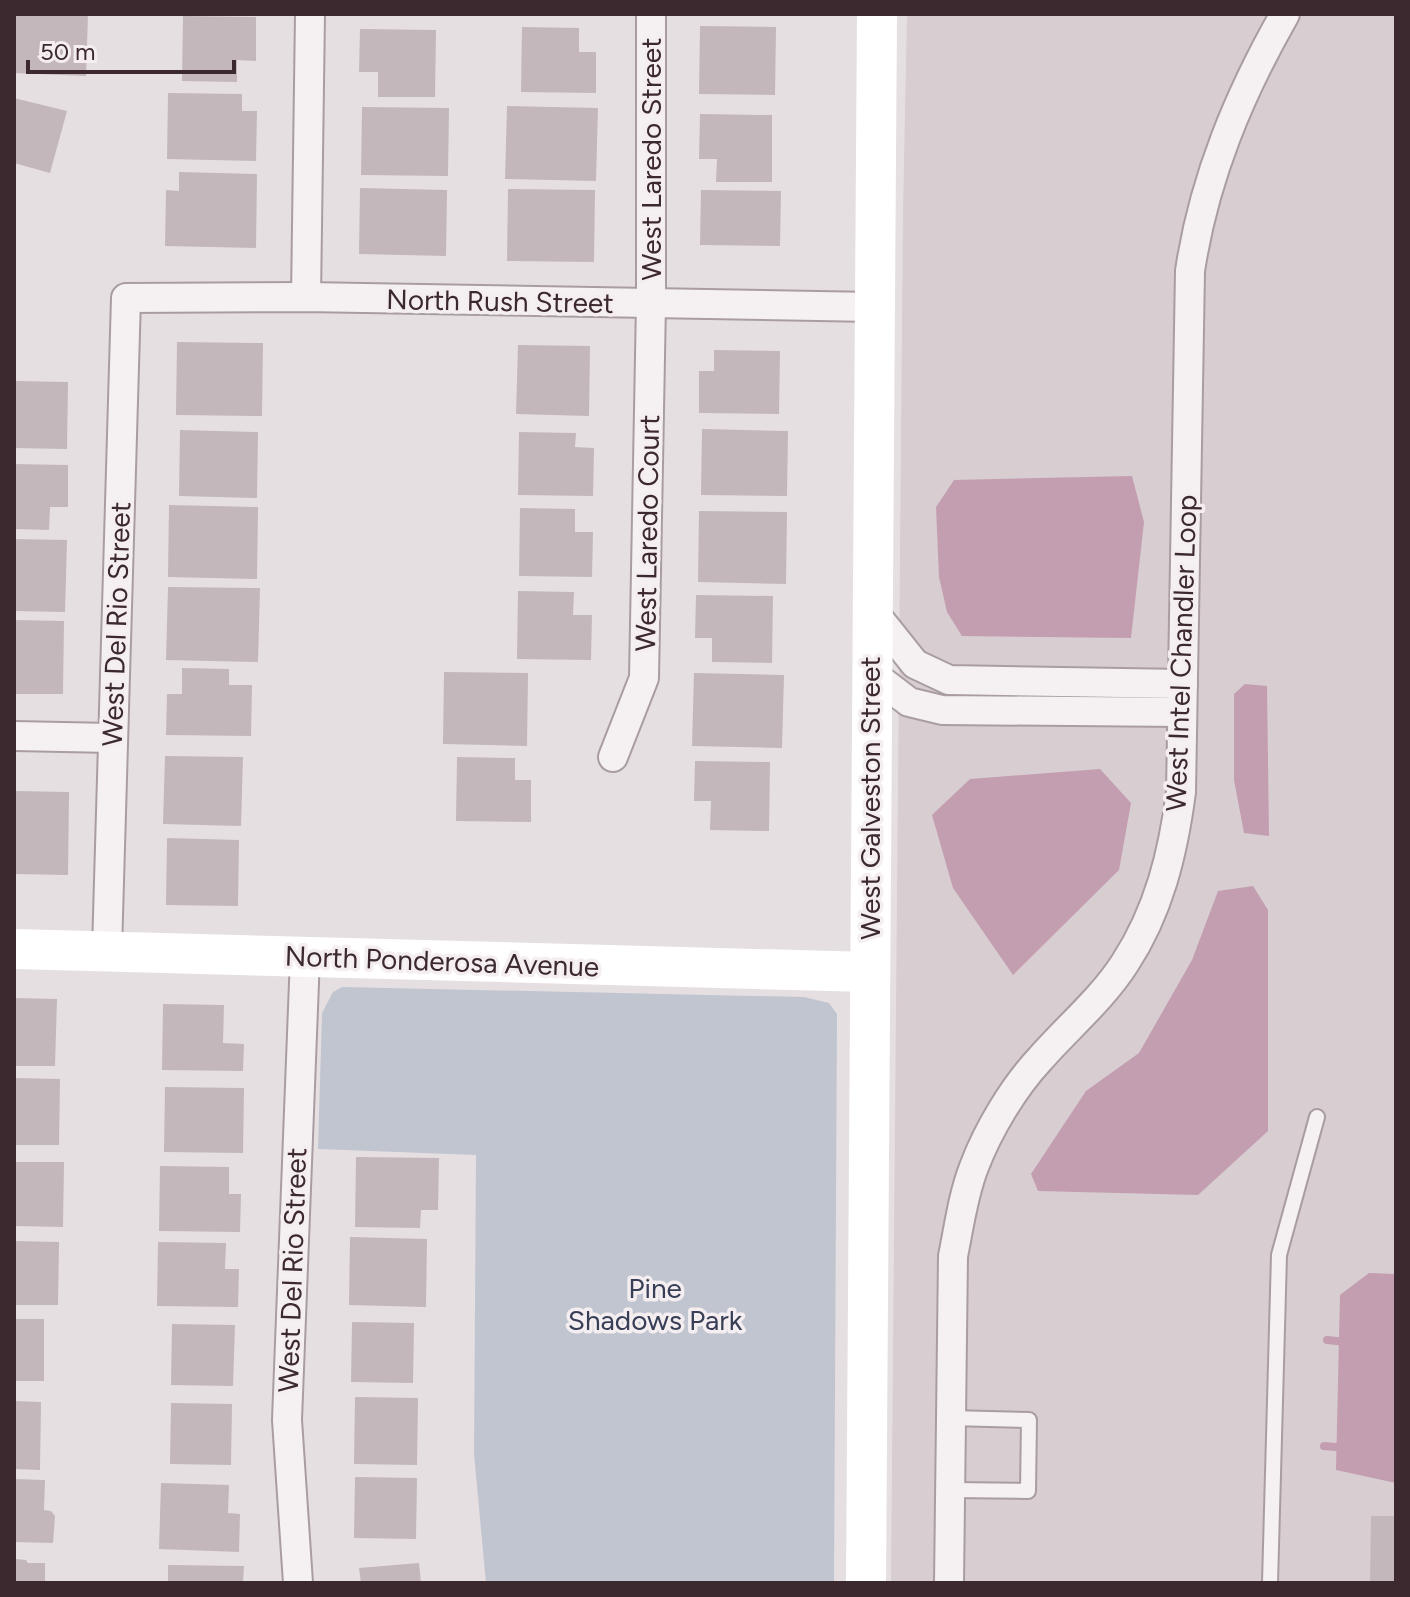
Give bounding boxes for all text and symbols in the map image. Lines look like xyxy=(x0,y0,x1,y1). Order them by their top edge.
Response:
scale bar xyxy=(28,24,234,74)
text: 50 m xyxy=(40,37,96,66)
street label: West Laredo Street xyxy=(634,37,668,281)
street label: North Rush Street xyxy=(386,282,614,320)
street label: West Laredo Court xyxy=(628,414,666,652)
street label: West Intel Chandler Loop xyxy=(1158,494,1204,812)
street label: West Del Rio Street xyxy=(95,501,137,747)
street label: West Galveston Street xyxy=(853,656,887,940)
street label: North Ponderosa Avenue xyxy=(284,939,600,983)
street label: West Del Rio Street xyxy=(271,1147,313,1393)
park label: Pine Shadows Park xyxy=(568,1271,743,1337)

